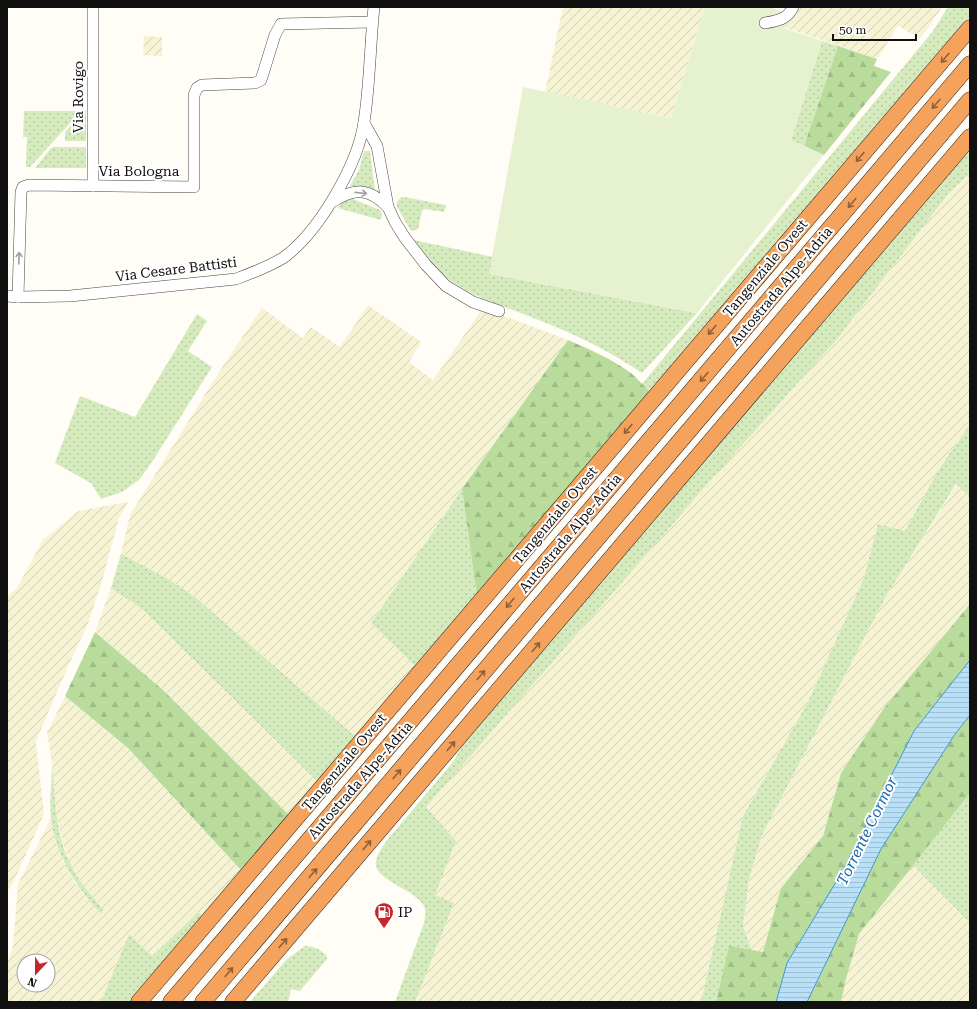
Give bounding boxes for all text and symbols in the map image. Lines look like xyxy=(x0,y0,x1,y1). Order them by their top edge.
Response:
scale bar xyxy=(833,16,916,42)
text: 50 m xyxy=(839,23,866,37)
one-way arrow xyxy=(940,52,949,63)
street label: Via Rovigo xyxy=(70,61,86,133)
one-way arrow xyxy=(931,99,940,109)
one-way arrow xyxy=(856,151,865,162)
street label: Via Bologna xyxy=(99,163,180,179)
one-way arrow xyxy=(354,189,367,196)
one-way arrow xyxy=(847,198,856,209)
street label: Tangenziale Ovest xyxy=(720,216,810,320)
street label: Autostrada Alpe-Adria xyxy=(727,223,836,349)
one-way arrow xyxy=(15,252,23,265)
street label: Via Cesare Battisti xyxy=(114,254,238,284)
one-way arrow xyxy=(708,325,717,335)
one-way arrow xyxy=(699,371,708,382)
one-way arrow xyxy=(624,424,633,434)
street label: Tangenziale Ovest xyxy=(510,463,600,567)
street label: Autostrada Alpe-Adria xyxy=(516,470,625,596)
one-way arrow xyxy=(506,598,515,609)
one-way arrow xyxy=(531,641,540,652)
one-way arrow xyxy=(477,670,486,680)
street label: Tangenziale Ovest xyxy=(299,710,389,814)
street label: Autostrada Alpe-Adria xyxy=(305,718,416,842)
one-way arrow xyxy=(447,740,456,751)
one-way arrow xyxy=(393,769,402,780)
water label: Torrente Cormor xyxy=(833,773,901,888)
one-way arrow xyxy=(363,839,372,850)
one-way arrow xyxy=(308,869,317,879)
fuel station icon: IP xyxy=(373,901,395,929)
place label: IP xyxy=(398,904,412,920)
one-way arrow xyxy=(278,938,287,949)
north arrow xyxy=(16,953,56,993)
one-way arrow xyxy=(224,967,233,978)
text: N xyxy=(26,974,39,989)

